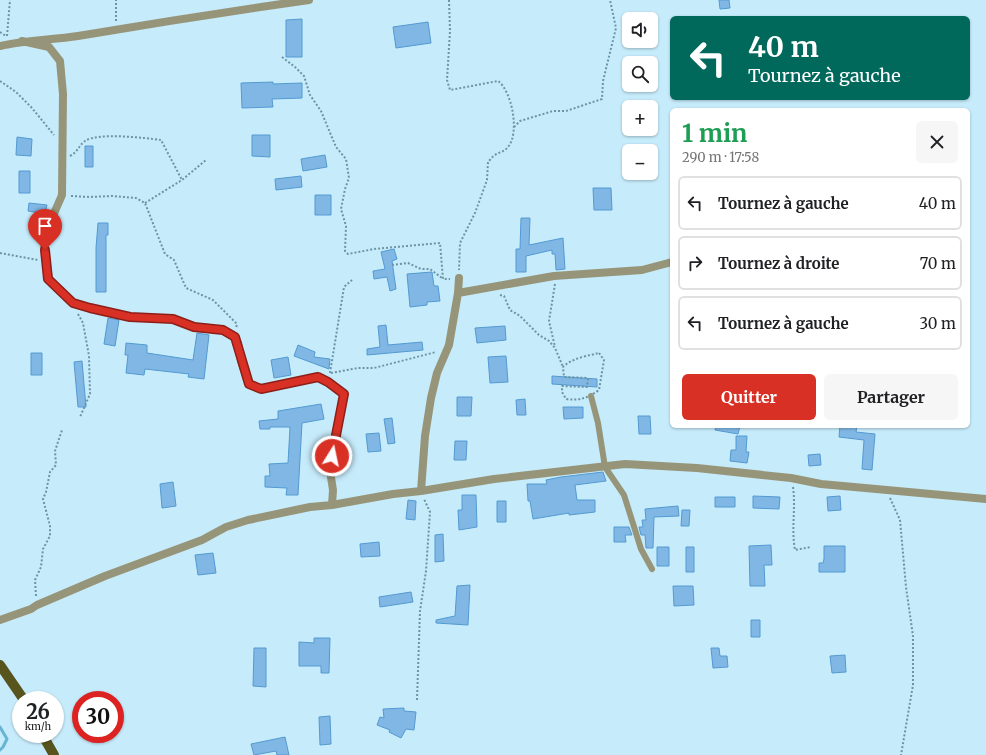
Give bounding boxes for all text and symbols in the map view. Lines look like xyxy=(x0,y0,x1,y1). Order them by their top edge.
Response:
map controls xyxy=(622,12,658,180)
button: sound xyxy=(622,12,658,48)
text: 40 m xyxy=(748,29,819,65)
icon: left xyxy=(682,32,734,84)
button: search xyxy=(622,56,658,92)
text: Tournez à gauche xyxy=(748,64,901,87)
button: + xyxy=(622,100,658,136)
text: 1 min xyxy=(682,118,747,149)
button: close xyxy=(916,121,958,163)
button: − xyxy=(622,144,658,180)
text: 290 m · 17:58 xyxy=(682,149,759,166)
icon: left xyxy=(684,192,706,214)
text: Tournez à gauche xyxy=(718,194,849,213)
text: 40 m xyxy=(919,194,956,213)
pin xyxy=(28,209,62,250)
icon: arrive xyxy=(34,215,56,237)
icon: right xyxy=(684,252,706,274)
text: Tournez à droite xyxy=(718,254,839,273)
text: 70 m xyxy=(920,254,956,273)
icon: left xyxy=(684,312,706,334)
text: Tournez à gauche xyxy=(718,314,849,333)
text: 30 m xyxy=(919,314,956,333)
button: Quitter xyxy=(682,374,816,420)
button: Partager xyxy=(824,374,958,420)
position arrow xyxy=(311,435,353,477)
speed limit sign: 30 xyxy=(72,691,124,743)
text: 26 xyxy=(26,699,50,724)
text: km/h xyxy=(25,720,51,733)

